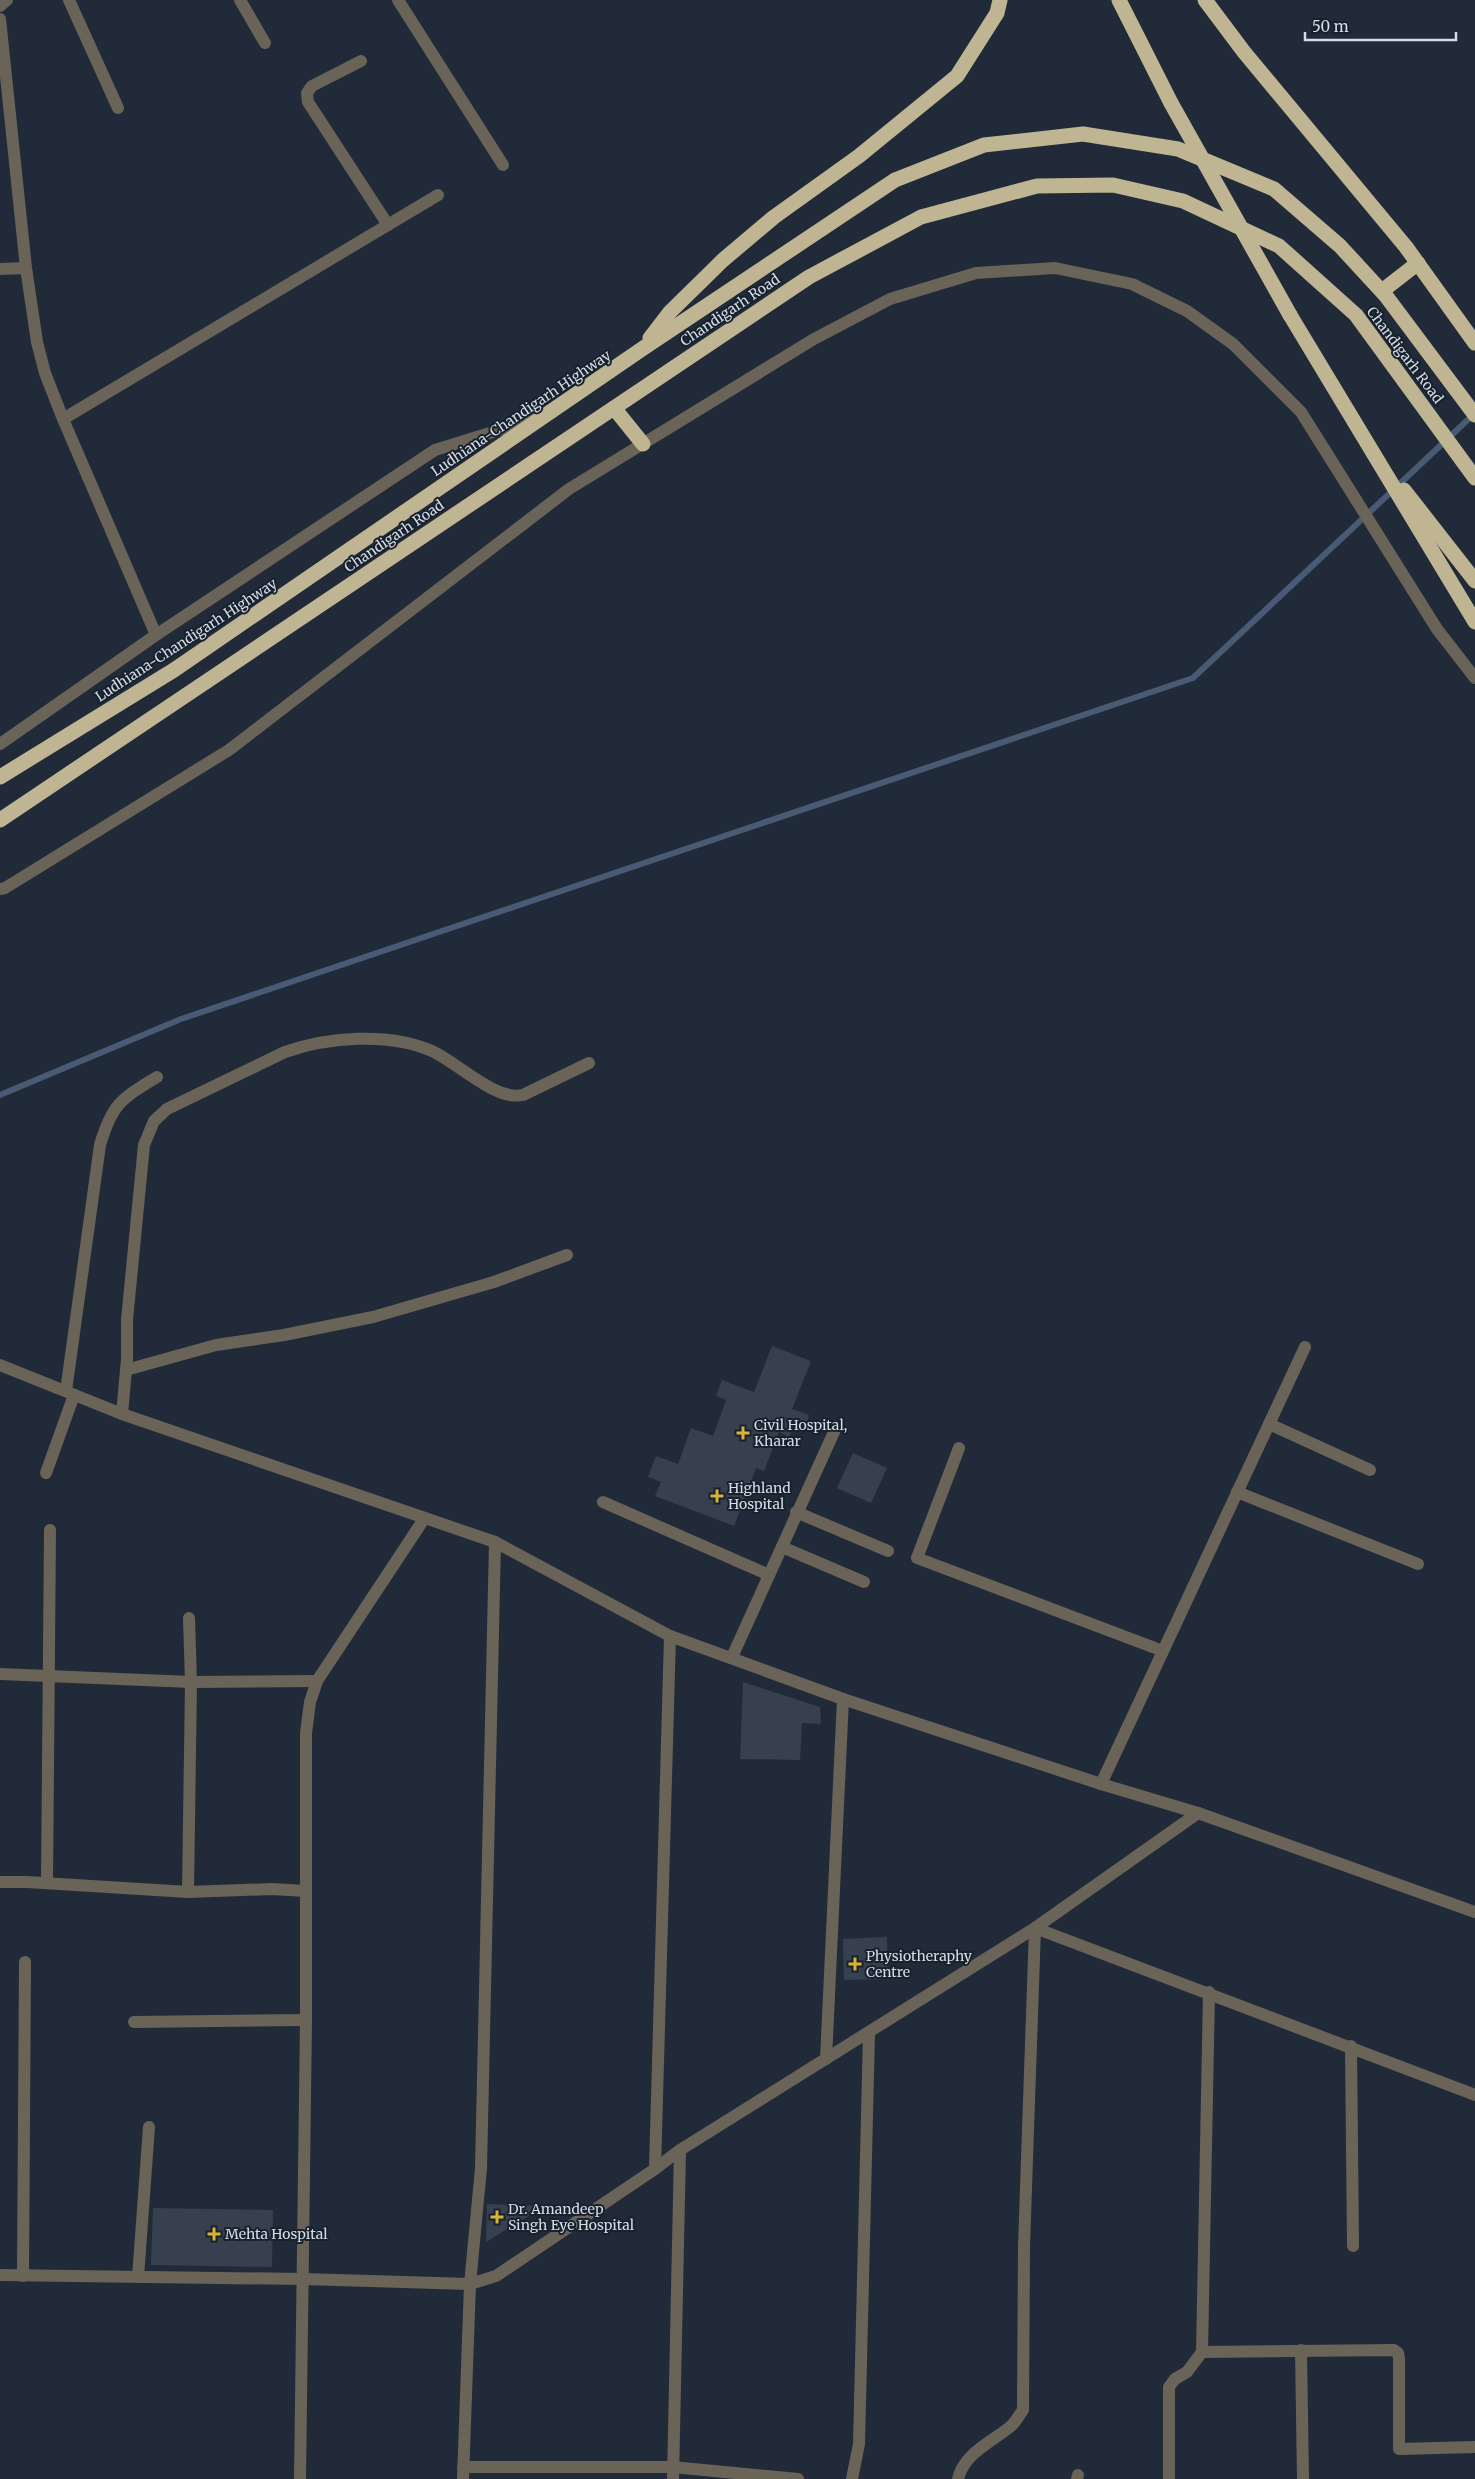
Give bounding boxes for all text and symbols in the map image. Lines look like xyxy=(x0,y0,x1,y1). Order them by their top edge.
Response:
scale bar xyxy=(1305,10,1456,42)
text: 50 m xyxy=(1312,17,1349,36)
street label: Chandigarh Road xyxy=(677,270,784,350)
street label: Chandigarh Road xyxy=(1363,303,1448,407)
street label: Ludhiana-Chandigarh Highway xyxy=(428,345,615,480)
street label: Chandigarh Road xyxy=(341,496,448,576)
street label: Ludhiana-Chandigarh Highway xyxy=(92,574,281,706)
place label: Civil Hospital, Kharar xyxy=(754,1416,847,1450)
marker: Civil Hospital, Kharar xyxy=(736,1426,750,1440)
place label: Highland Hospital xyxy=(728,1479,791,1513)
marker: Highland Hospital xyxy=(710,1489,724,1503)
place label: Physiotheraphy Centre xyxy=(866,1947,973,1981)
marker: Physiotheraphy Centre xyxy=(848,1957,862,1971)
place label: Dr. Amandeep Singh Eye Hospital xyxy=(508,2200,635,2234)
marker: Dr. Amandeep Singh Eye Hospital xyxy=(490,2210,504,2224)
place label: Mehta Hospital xyxy=(225,2225,328,2243)
marker: Mehta Hospital xyxy=(207,2227,221,2241)

